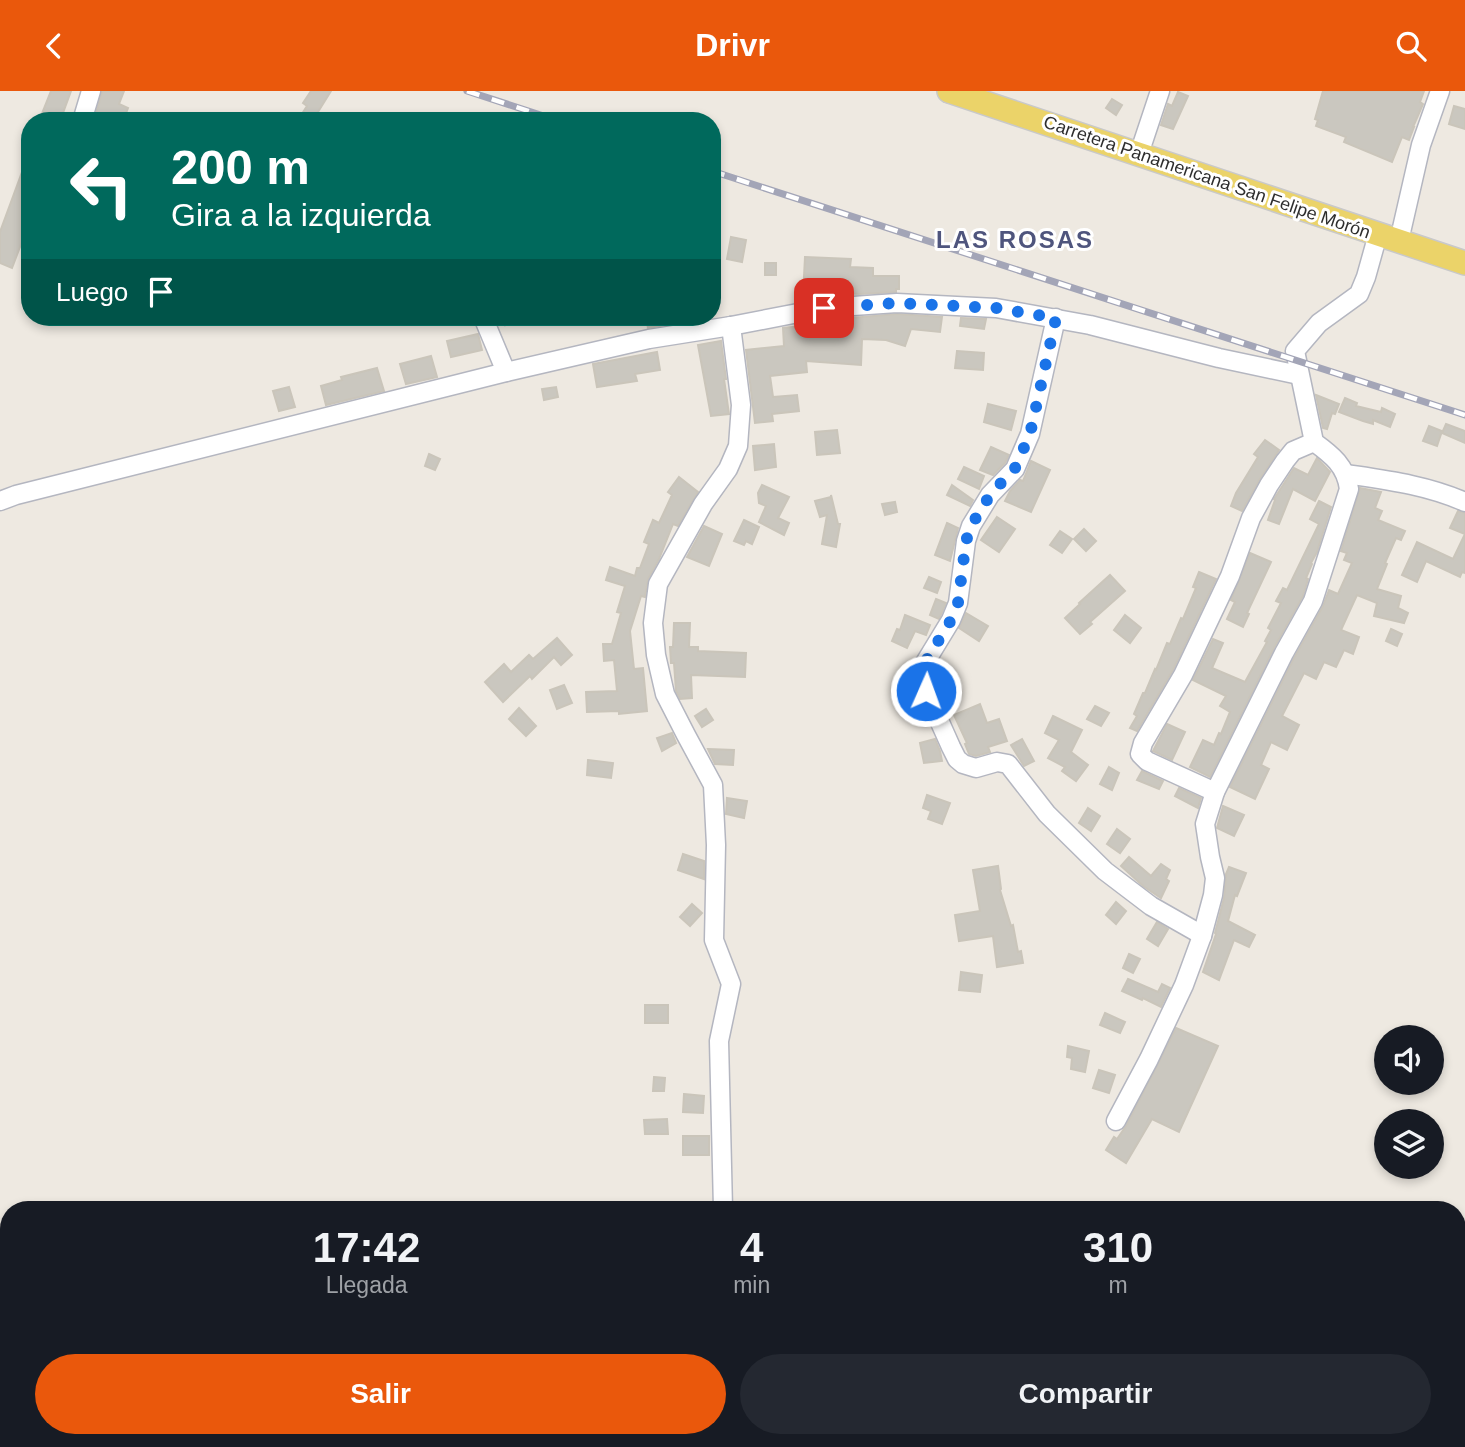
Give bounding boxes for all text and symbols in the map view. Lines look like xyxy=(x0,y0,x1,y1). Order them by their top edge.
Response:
icon: back xyxy=(35,27,73,65)
text: Drivr xyxy=(695,27,770,63)
icon: search xyxy=(1392,27,1430,65)
street label: Carretera Panamericana San Felipe Morón xyxy=(1041,112,1373,242)
icon: left xyxy=(56,140,147,231)
text: 200 m xyxy=(171,140,310,194)
text: Gira a la izquierda xyxy=(171,197,431,233)
district label: LAS ROSAS xyxy=(936,226,1094,253)
icon: arrive xyxy=(142,273,180,311)
text: Luego xyxy=(56,277,128,307)
pin xyxy=(794,278,854,338)
icon: arrive xyxy=(805,289,843,327)
position arrow xyxy=(889,654,963,728)
map controls xyxy=(1374,1025,1444,1179)
button: sound xyxy=(1374,1025,1444,1095)
button: layers xyxy=(1374,1109,1444,1179)
text: 17:42 xyxy=(313,1224,420,1271)
text: 4 xyxy=(740,1224,763,1271)
text: 310 xyxy=(1083,1224,1153,1271)
text: Llegada xyxy=(326,1272,408,1298)
text: min xyxy=(733,1272,770,1298)
text: m xyxy=(1109,1272,1128,1298)
button: Salir xyxy=(35,1354,726,1434)
button: Compartir xyxy=(740,1354,1431,1434)

